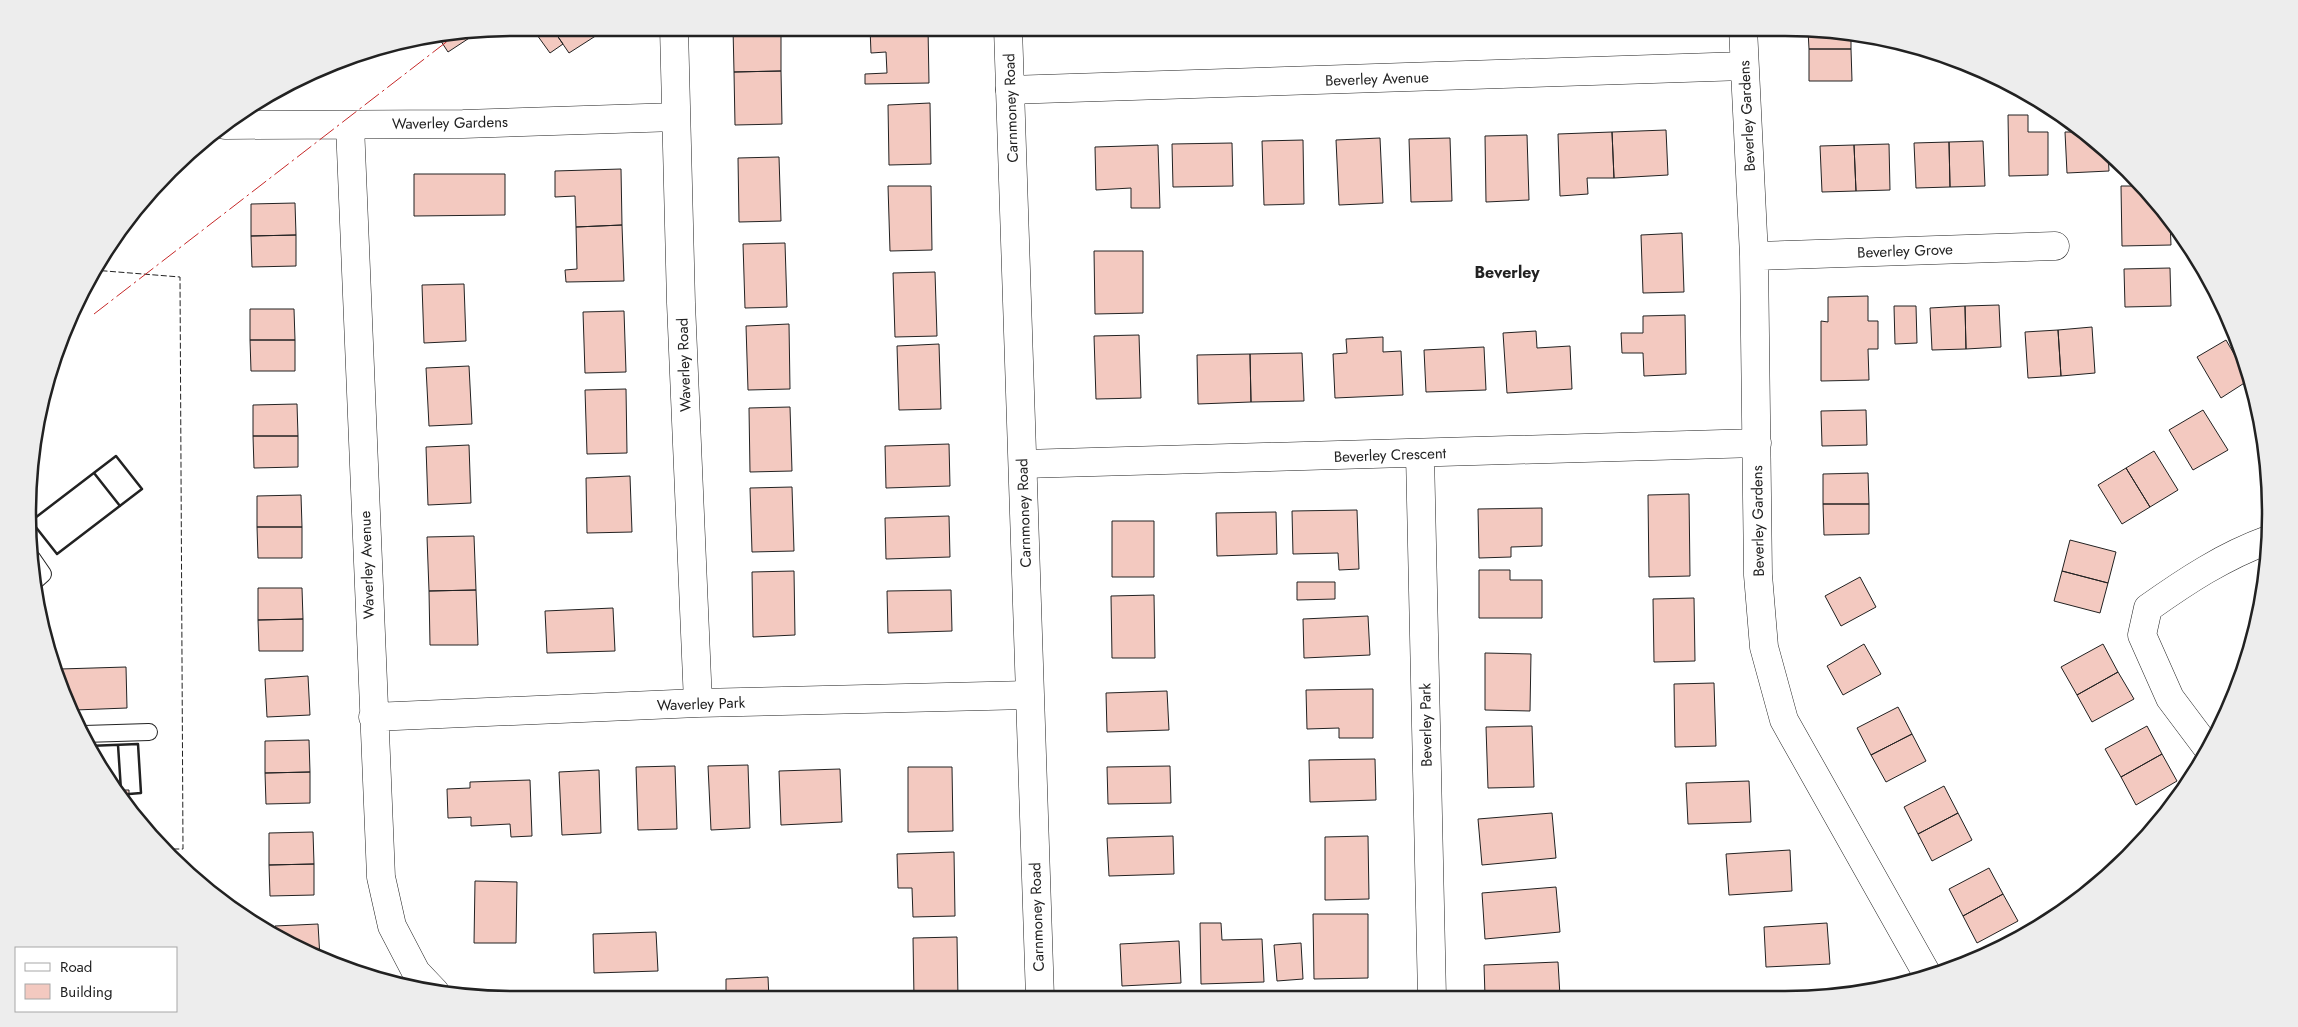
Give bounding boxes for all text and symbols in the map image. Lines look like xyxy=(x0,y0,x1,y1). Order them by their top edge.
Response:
street label: Carnmoney Road xyxy=(998,53,1024,163)
street label: Beverley Gardens xyxy=(1733,60,1761,172)
street label: Beverley Avenue xyxy=(1325,66,1430,92)
street label: Waverley Gardens xyxy=(392,111,508,135)
street label: Beverley Grove xyxy=(1857,238,1954,264)
district label: Beverley xyxy=(1474,261,1540,284)
street label: Waverley Road xyxy=(671,318,697,412)
street label: Beverley Crescent xyxy=(1333,442,1447,468)
street label: Carnmoney Road xyxy=(1011,458,1037,568)
street label: Beverley Gardens xyxy=(1746,465,1770,577)
street label: Waverley Avenue xyxy=(354,510,380,620)
street label: Beverley Park xyxy=(1414,682,1438,767)
street label: Waverley Park xyxy=(656,691,746,717)
street label: Carnmoney Road xyxy=(1024,862,1050,972)
legend xyxy=(15,947,178,1012)
text: Road xyxy=(60,956,92,978)
text: Building xyxy=(60,981,112,1003)

